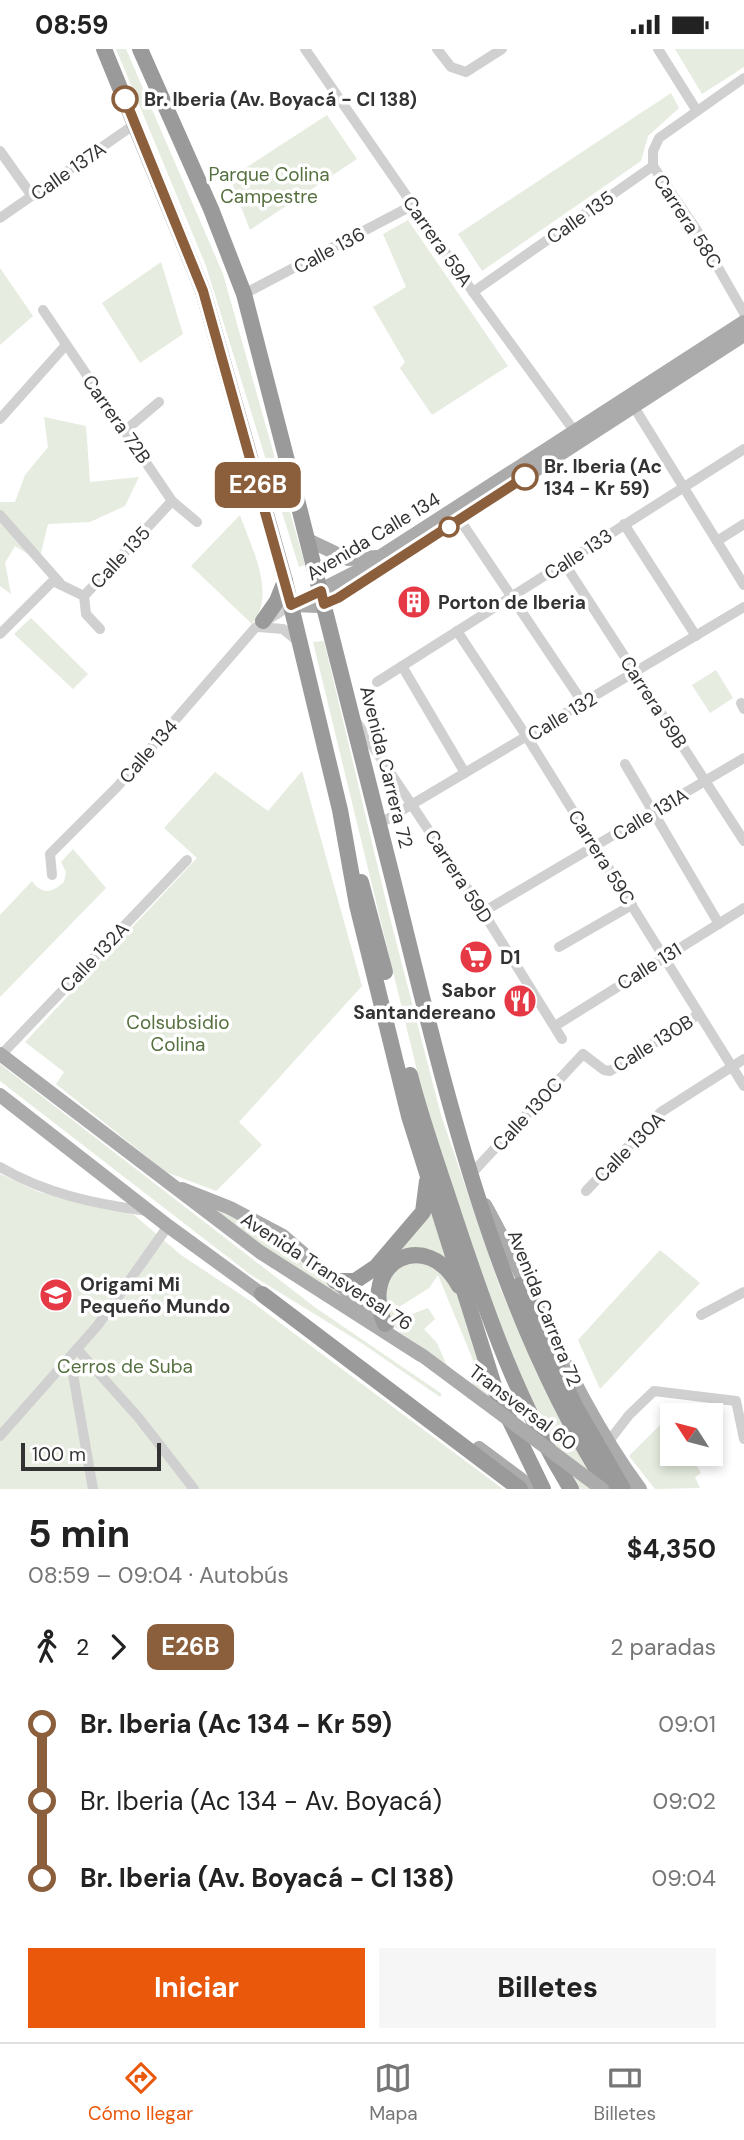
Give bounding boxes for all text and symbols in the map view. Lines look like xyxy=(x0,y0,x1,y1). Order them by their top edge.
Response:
text: 08:59 xyxy=(35,8,108,42)
marker: Br. Iberia (Av. Boyacá - Cl 138) xyxy=(112,86,138,112)
place label: Br. Iberia (Av. Boyacá - Cl 138) xyxy=(144,87,417,112)
street label: Calle 137A xyxy=(26,136,111,206)
park label: Parque Colina Campestre xyxy=(208,162,330,209)
street label: Carrera 58C xyxy=(648,169,727,273)
street label: Calle 135 xyxy=(542,185,619,250)
street label: Carrera 59A xyxy=(397,191,478,292)
street label: Calle 136 xyxy=(289,221,369,280)
street label: Carrera 72B xyxy=(77,370,156,469)
place label: Br. Iberia (Ac 134 - Kr 59) xyxy=(544,454,662,501)
line badge: E26B xyxy=(209,462,307,508)
marker: Br. Iberia (Ac 134 - Kr 59) xyxy=(512,464,538,490)
text: E26B xyxy=(229,469,287,500)
street label: Avenida Calle 134 xyxy=(302,487,445,586)
unlabelled marker xyxy=(439,517,459,537)
street label: Calle 135 xyxy=(85,521,156,594)
street label: Calle 133 xyxy=(539,523,617,586)
building icon: Porton de Iberia xyxy=(395,583,433,621)
place label: Porton de Iberia xyxy=(438,590,586,615)
street label: Carrera 59B xyxy=(614,651,693,753)
street label: Avenida Carrera 72 xyxy=(354,683,419,851)
street label: Calle 132 xyxy=(523,686,601,747)
street label: Calle 134 xyxy=(114,714,183,789)
street label: Calle 131A xyxy=(608,782,693,847)
street label: Carrera 59C xyxy=(563,805,641,909)
street label: Carrera 59D xyxy=(419,825,498,928)
street label: Calle 132A xyxy=(54,916,135,998)
street label: Calle 131 xyxy=(613,937,686,996)
supermarket icon: D1 xyxy=(457,938,495,976)
place label: D1 xyxy=(500,945,520,970)
place label: Sabor Santandereano xyxy=(353,978,496,1025)
restaurant icon: Sabor Santandereano xyxy=(501,982,539,1020)
street label: Calle 130B xyxy=(609,1009,698,1078)
park label: Colsubsidio Colina xyxy=(126,1010,230,1057)
street label: Calle 130C xyxy=(487,1072,568,1157)
street label: Calle 130A xyxy=(589,1106,670,1188)
street label: Avenida Transversal 76 xyxy=(236,1207,417,1336)
street label: Avenida Carrera 72 xyxy=(502,1226,587,1390)
place label: Origami Mi Pequeño Mundo xyxy=(80,1272,230,1319)
school or university icon: Origami Mi Pequeño Mundo xyxy=(37,1276,75,1314)
park label: Cerros de Suba xyxy=(57,1354,193,1379)
street label: Transversal 60 xyxy=(464,1359,581,1456)
north arrow xyxy=(660,1403,723,1467)
map controls xyxy=(660,1403,723,1466)
scale bar xyxy=(21,1440,161,1472)
text: 100 m xyxy=(32,1442,86,1467)
text: 5 min xyxy=(28,1509,130,1559)
text: $4,350 xyxy=(627,1532,716,1566)
text: 08:59 – 09:04 · Autobús xyxy=(28,1560,289,1590)
icon: walk xyxy=(28,1628,66,1666)
icon: forward xyxy=(99,1628,137,1666)
text: E26B xyxy=(161,1631,220,1662)
text: 2 xyxy=(76,1632,89,1662)
text: 2 paradas xyxy=(610,1632,716,1662)
text: Br. Iberia (Ac 134 - Kr 59) xyxy=(80,1707,392,1741)
text: 09:01 xyxy=(658,1709,716,1739)
text: Br. Iberia (Ac 134 - Av. Boyacá) xyxy=(80,1784,442,1818)
text: 09:02 xyxy=(652,1786,716,1816)
text: Br. Iberia (Av. Boyacá - Cl 138) xyxy=(80,1861,454,1895)
text: 09:04 xyxy=(651,1863,716,1893)
button: Iniciar xyxy=(28,1948,365,2028)
button: Billetes xyxy=(379,1948,716,2028)
tab: Cómo llegar xyxy=(88,2059,193,2126)
tab: Mapa xyxy=(369,2059,418,2126)
tab: Billetes xyxy=(594,2059,656,2126)

